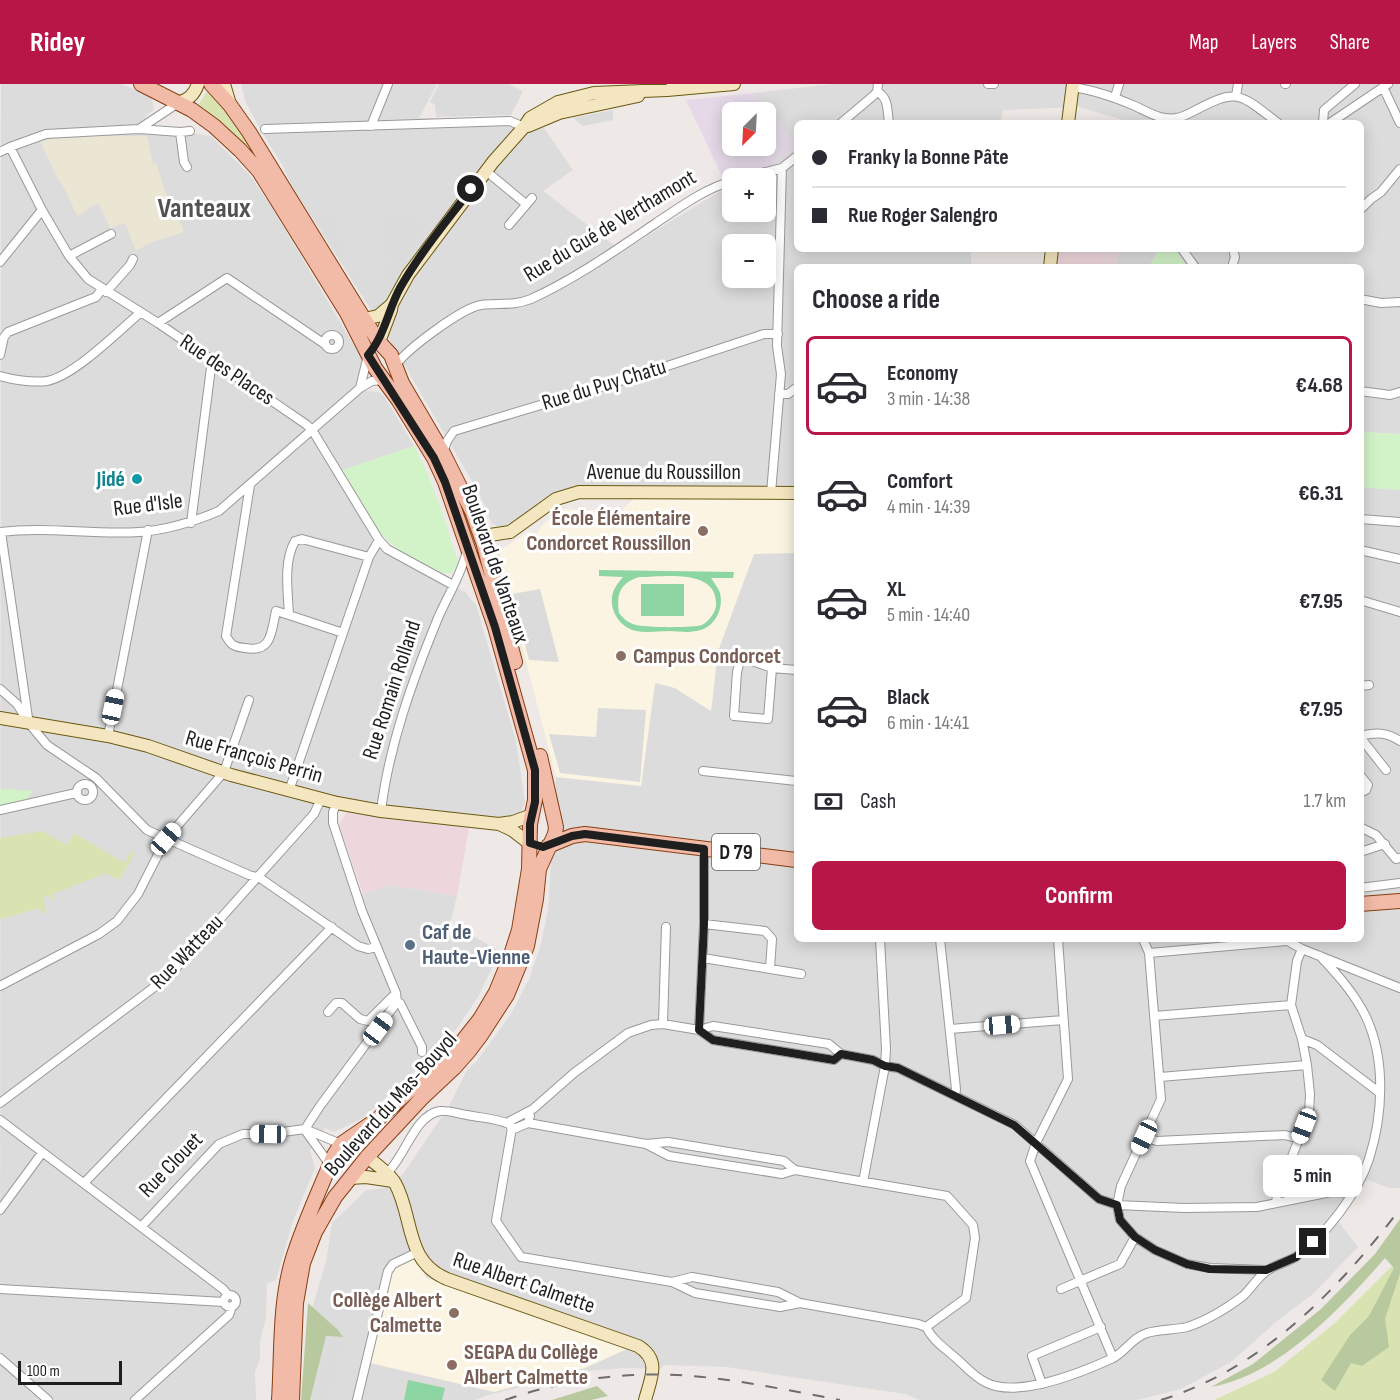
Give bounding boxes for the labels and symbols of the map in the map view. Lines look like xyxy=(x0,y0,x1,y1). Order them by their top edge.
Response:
north arrow xyxy=(722,102,776,156)
street label: Rue du Gué de Verthamont xyxy=(519,164,701,288)
route start xyxy=(457,175,484,202)
district label: Vanteaux xyxy=(157,192,251,225)
street label: Rue des Places xyxy=(175,328,280,412)
street label: Rue du Puy Chatu xyxy=(539,353,669,417)
street label: Avenue du Roussillon xyxy=(586,459,741,486)
place label: Jidé xyxy=(96,466,125,493)
marker: Jidé xyxy=(130,472,144,486)
street label: Boulevard de Vanteaux xyxy=(455,481,535,648)
street label: Rue d'Isle xyxy=(112,487,184,523)
place label: École Élémentaire Condorcet Roussillon xyxy=(526,505,691,557)
marker: École Élémentaire Condorcet Roussillon xyxy=(696,524,710,538)
street label: Rue Romain Rolland xyxy=(357,617,427,763)
place label: Campus Condorcet xyxy=(633,643,781,670)
marker: Campus Condorcet xyxy=(614,649,628,663)
car xyxy=(100,688,126,726)
street label: Rue François Perrin xyxy=(182,725,326,789)
car xyxy=(147,820,185,858)
road number: D 79 xyxy=(712,834,760,870)
street label: Rue Watteau xyxy=(145,909,229,995)
place label: Caf de Haute-Vienne xyxy=(422,919,530,971)
marker: Caf de Haute-Vienne xyxy=(403,938,417,952)
car xyxy=(360,1009,396,1049)
car xyxy=(983,1014,1021,1036)
street label: Boulevard du Mas-Bouyol xyxy=(319,1026,463,1182)
car xyxy=(1289,1106,1319,1146)
car xyxy=(1128,1117,1160,1157)
car xyxy=(250,1125,286,1143)
street label: Rue Clouet xyxy=(133,1127,209,1203)
callout: 5 min xyxy=(1264,1155,1362,1197)
route end xyxy=(1299,1228,1326,1255)
street label: Rue Albert Calmette xyxy=(450,1246,598,1320)
place label: Collège Albert Calmette xyxy=(333,1287,442,1339)
marker: Collège Albert Calmette xyxy=(447,1306,461,1320)
place label: SEGPA du Collège Albert Calmette xyxy=(463,1339,598,1391)
scale bar xyxy=(18,1358,122,1386)
marker: SEGPA du Collège Albert Calmette xyxy=(445,1358,459,1372)

